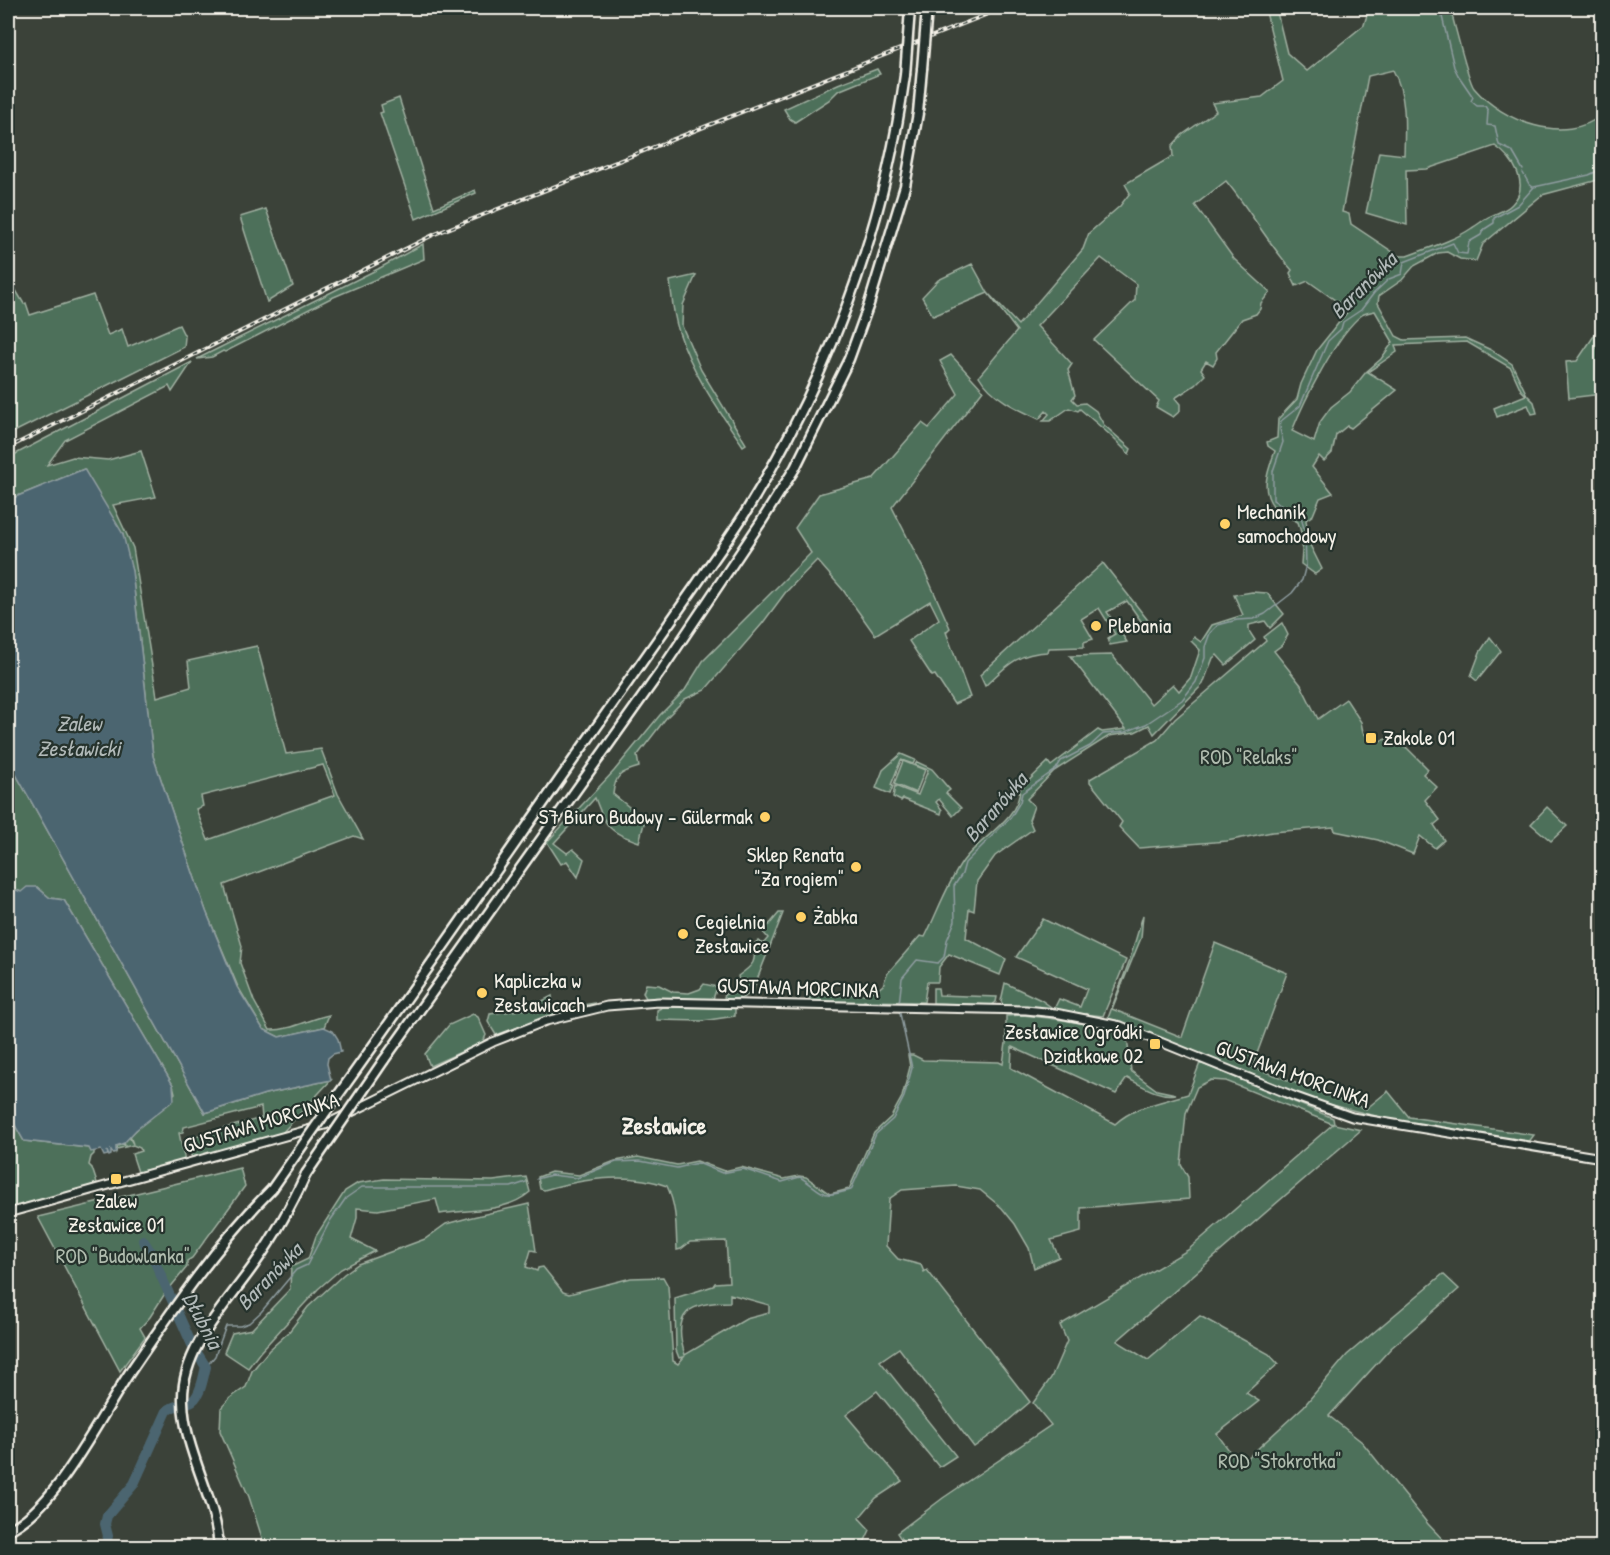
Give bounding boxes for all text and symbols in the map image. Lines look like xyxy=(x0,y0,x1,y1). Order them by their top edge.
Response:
water label: Baranówka xyxy=(1323,243,1405,325)
place label: Mechanik samochodowy xyxy=(1237,497,1337,550)
marker: Mechanik samochodowy xyxy=(1218,517,1232,531)
place label: Plebania xyxy=(1108,611,1171,640)
marker: Plebania xyxy=(1089,619,1103,633)
water label: Zalew Zesławicki xyxy=(37,708,123,763)
place label: Zakole 01 xyxy=(1383,723,1455,752)
marker: Zakole 01 xyxy=(1364,731,1378,745)
park label: ROD "Relaks" xyxy=(1200,742,1298,771)
water label: Baranówka xyxy=(956,764,1035,848)
place label: S7 Biuro Budowy - Gülermak xyxy=(539,802,753,831)
marker: S7 Biuro Budowy - Gülermak xyxy=(758,810,772,824)
place label: Sklep Renata "Za rogiem" xyxy=(747,840,844,893)
marker: Sklep Renata "Za rogiem" xyxy=(849,860,863,874)
place label: Żabka xyxy=(813,902,857,931)
place label: Cegielnia Zesławice xyxy=(695,907,769,960)
marker: Żabka xyxy=(794,910,808,924)
marker: Cegielnia Zesławice xyxy=(676,927,690,941)
place label: Kapliczka w Zesławicach xyxy=(494,966,585,1019)
street label: GUSTAWA MORCINKA xyxy=(717,970,879,1005)
marker: Kapliczka w Zesławicach xyxy=(475,986,489,1000)
place label: Zesławice Ogródki Działkowe 02 xyxy=(1005,1017,1143,1070)
street label: GUSTAWA MORCINKA xyxy=(1212,1032,1374,1115)
marker: Zesławice Ogródki Działkowe 02 xyxy=(1148,1037,1162,1051)
street label: GUSTAWA MORCINKA xyxy=(179,1085,343,1160)
district label: Zesławice xyxy=(622,1109,707,1141)
marker: Zalew Zesławice 01 xyxy=(109,1172,123,1186)
place label: Zalew Zesławice 01 xyxy=(68,1186,164,1239)
water label: Baranówka xyxy=(229,1234,310,1316)
park label: ROD "Budowlanka" xyxy=(56,1241,190,1270)
water label: Dłubnia xyxy=(176,1286,231,1356)
park label: ROD "Stokrotka" xyxy=(1218,1446,1342,1475)

